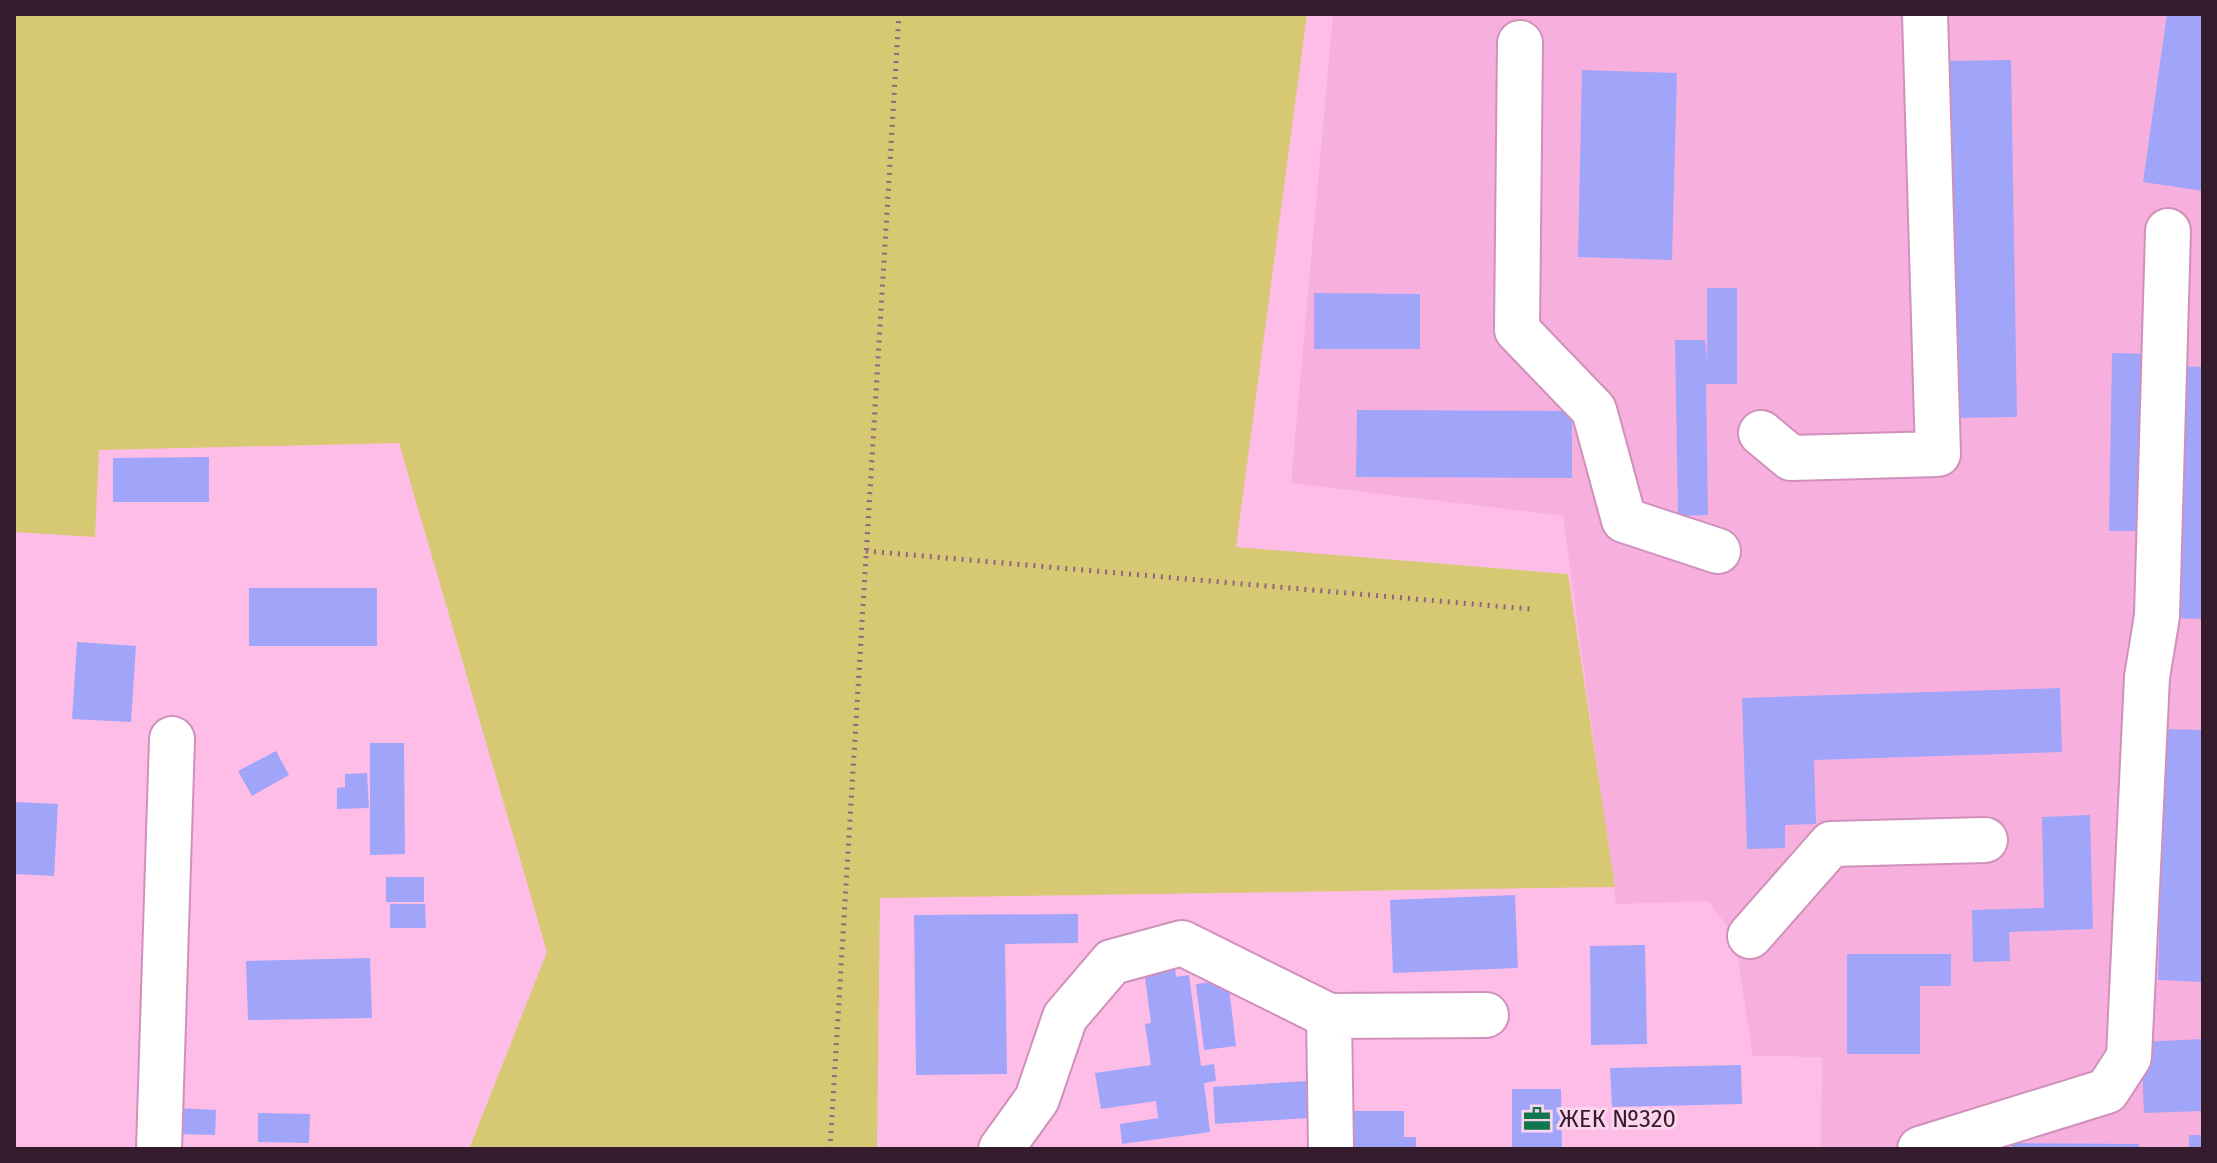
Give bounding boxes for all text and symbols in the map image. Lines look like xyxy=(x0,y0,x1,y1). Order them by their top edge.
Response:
office icon: ЖЕК №320 xyxy=(1522,1104,1552,1134)
place label: ЖЕК №320 xyxy=(1559,1105,1676,1133)

